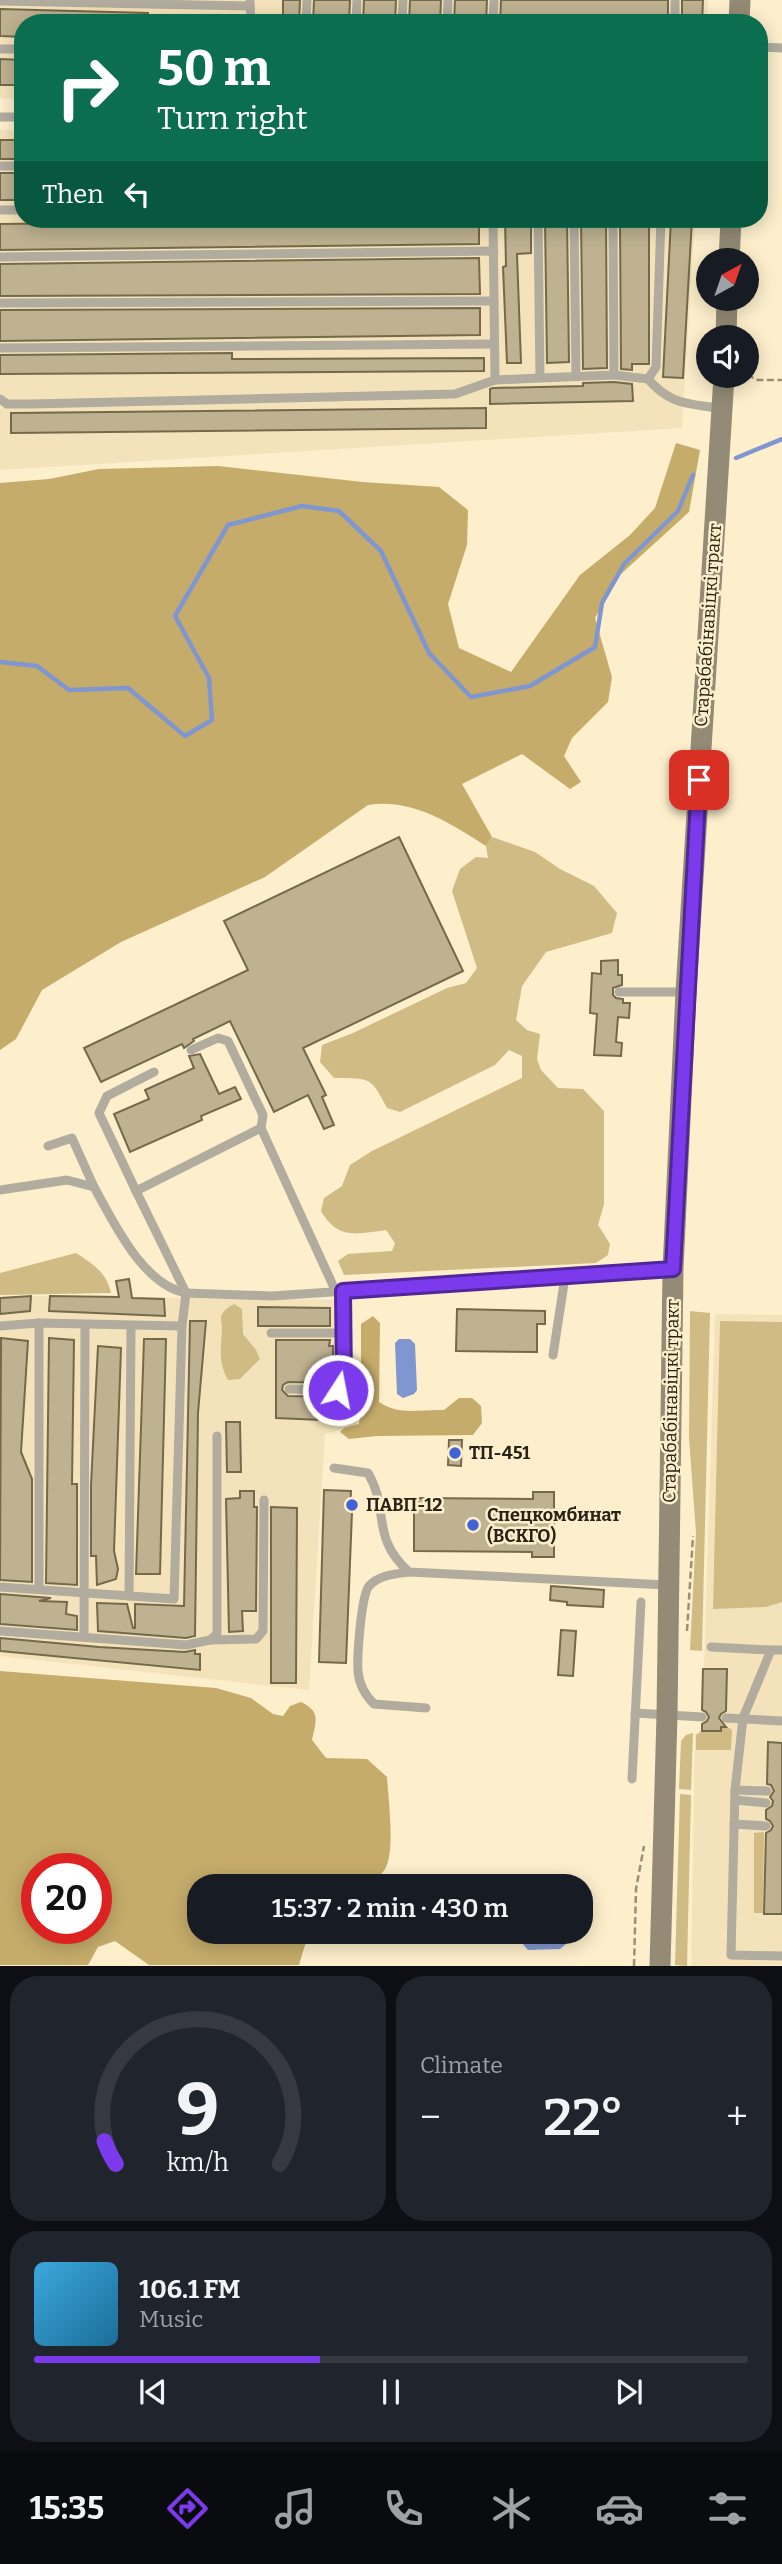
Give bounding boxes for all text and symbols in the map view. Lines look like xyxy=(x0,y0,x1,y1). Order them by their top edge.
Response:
text: 50 m xyxy=(157,39,270,98)
icon: right xyxy=(42,42,133,133)
text: Turn right xyxy=(157,99,308,137)
icon: left xyxy=(118,175,156,213)
text: Then xyxy=(42,179,104,210)
north arrow xyxy=(696,248,760,312)
map controls xyxy=(696,248,759,388)
button: sound xyxy=(696,325,759,388)
street label: Старабабінавіцкі тракт xyxy=(690,522,726,728)
pin xyxy=(669,750,729,810)
icon: arrive xyxy=(680,761,718,799)
street label: Старабабінавіцкі тракт xyxy=(658,1299,684,1503)
position arrow xyxy=(301,1353,375,1427)
place label: ТП-451 xyxy=(469,1442,530,1464)
marker: ТП-451 xyxy=(447,1445,463,1461)
place label: ПАВП-12 xyxy=(366,1494,442,1516)
marker: ПАВП-12 xyxy=(344,1497,360,1513)
place label: Спецкомбинат (ВСКГО) xyxy=(487,1504,621,1547)
marker: Спецкомбинат (ВСКГО) xyxy=(465,1517,481,1533)
speed limit sign: 20 xyxy=(21,1853,112,1944)
text: 15:37 · 2 min · 430 m xyxy=(272,1893,508,1924)
text: Climate xyxy=(420,2051,503,2079)
text: 9 xyxy=(176,2067,220,2154)
text: 22° xyxy=(543,2086,624,2149)
text: − xyxy=(420,2094,441,2140)
text: + xyxy=(726,2094,748,2140)
text: km/h xyxy=(167,2148,229,2178)
text: 106.1 FM xyxy=(139,2274,240,2305)
text: Music xyxy=(139,2305,203,2333)
icon: previous xyxy=(134,2373,172,2411)
icon: pause xyxy=(372,2373,410,2411)
icon: next xyxy=(610,2373,648,2411)
icon: directions xyxy=(163,2484,212,2533)
icon: music xyxy=(271,2484,320,2533)
icon: phone xyxy=(379,2484,428,2533)
icon: climate xyxy=(487,2484,536,2533)
icon: car xyxy=(595,2484,644,2533)
icon: filters xyxy=(703,2484,752,2533)
text: 15:35 xyxy=(30,2489,104,2527)

